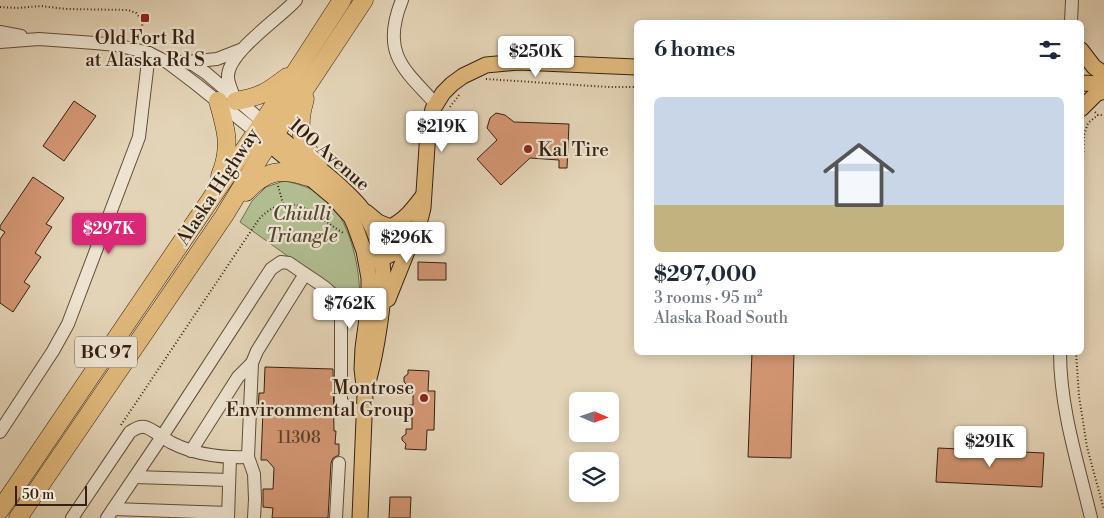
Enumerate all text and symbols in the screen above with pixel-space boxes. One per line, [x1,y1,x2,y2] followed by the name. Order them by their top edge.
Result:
[139,12,151,24] marker: Old Fort Rd at Alaska Rd S
[85,26,205,72] place label: Old Fort Rd at Alaska Rd S
[501,36,571,78] pin: $250K
[1036,36,1064,64] icon: filters
[654,37,735,63] text: 6 homes
[509,42,563,62] text: $250K
[407,110,477,153] pin: $219K
[284,113,375,196] street label: 100 Avenue
[417,117,467,137] text: $219K
[170,123,265,251] street label: Alaska Highway
[814,130,904,220] icon: home
[538,138,609,162] place label: Kal Tire
[522,143,534,155] marker: Kal Tire
[266,202,338,248] park label: Chiulli Triangle
[74,212,144,255] pin: $297K
[83,219,135,239] text: $297K
[372,222,442,264] pin: $296K
[381,228,433,248] text: $296K
[654,262,756,288] text: $297,000
[315,288,385,330] pin: $762K
[654,288,763,308] text: 3 rooms · 95 m²
[324,294,376,314] text: $762K
[654,308,788,328] text: Alaska Road South
[75,337,137,368] road number: BC 97
[226,376,414,422] place label: Montrose Environmental Group
[418,392,430,404] marker: Montrose Environmental Group
[569,392,619,442] north arrow
[569,392,619,502] map controls
[955,426,1025,468] pin: $291K
[277,428,321,448] house number: 11308
[965,432,1015,452] text: $291K
[569,452,619,502] button: layers
[15,483,88,506] scale bar
[22,486,54,504] text: 50 m

